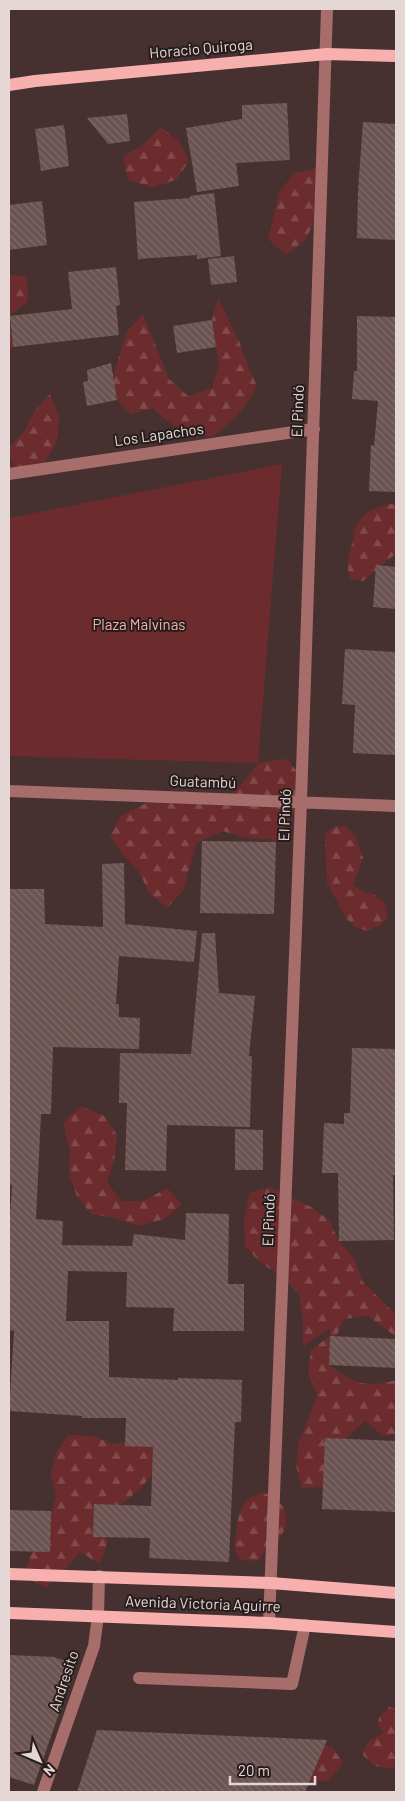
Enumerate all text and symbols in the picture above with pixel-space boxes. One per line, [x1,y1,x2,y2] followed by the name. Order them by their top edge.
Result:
[149,35,253,61] street label: Horacio Quiroga
[287,384,307,437] street label: El Pindó
[113,419,205,449] street label: Los Lapachos
[92,615,186,633] park label: Plaza Malvinas
[169,771,237,791] street label: Guatambú
[274,788,294,841] street label: El Pindó
[258,1193,278,1246] street label: El Pindó
[125,1591,281,1615] street label: Avenida Victoria Aguirre
[44,1648,82,1713] street label: Andresito
[15,1736,65,1786] north arrow
[230,1754,315,1786] scale bar
[40,1761,59,1780] text: N
[238,1761,270,1779] text: 20 m

